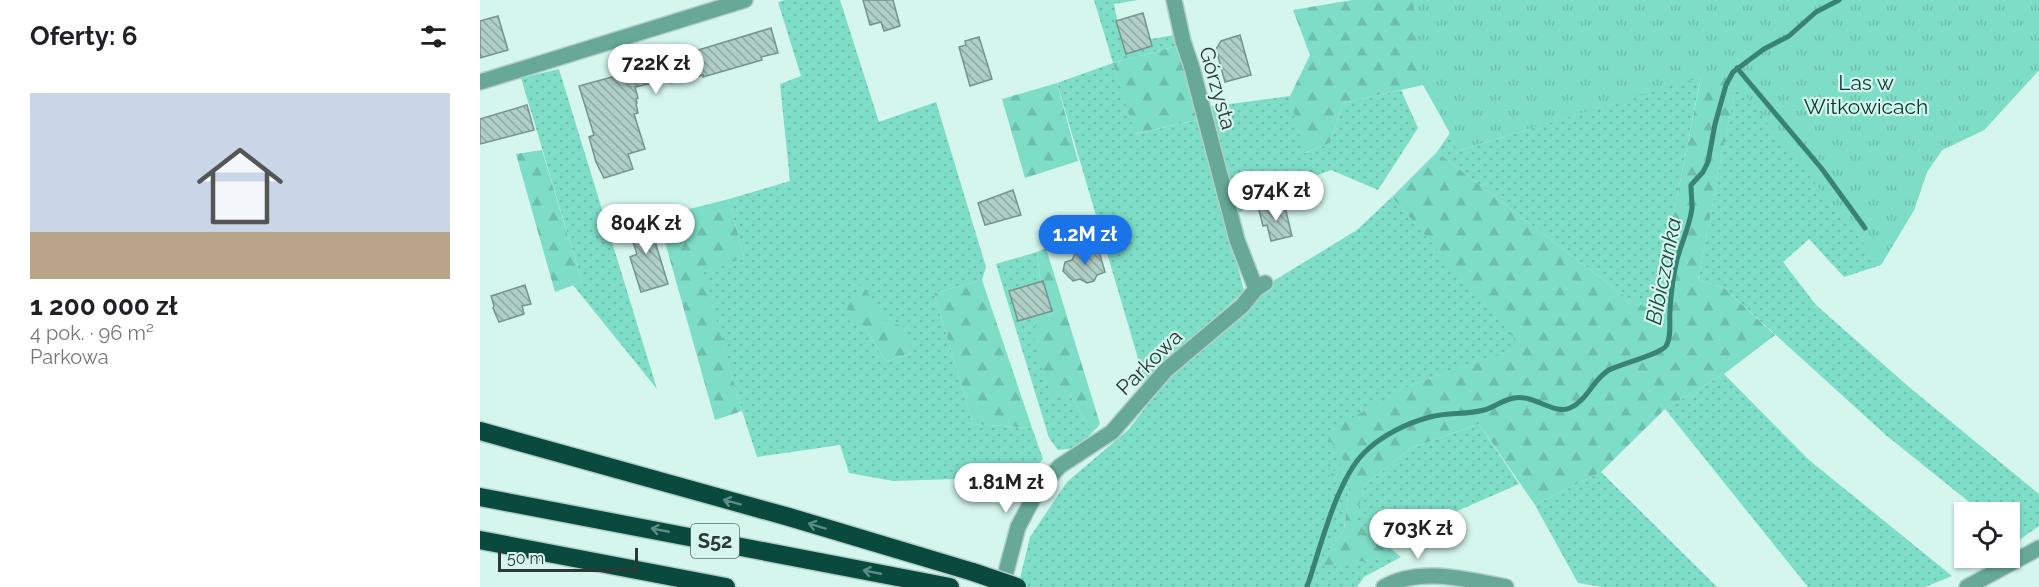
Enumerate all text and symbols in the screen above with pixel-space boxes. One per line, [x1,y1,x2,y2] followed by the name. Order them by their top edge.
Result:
[417,20,450,53] icon: filters
[30,21,137,51] text: Oferty: 6
[601,44,711,95] pin: 722K zł
[1194,44,1242,132] street label: Górzysta
[622,51,690,75] text: 722K zł
[1804,70,1928,119] park label: Las w Witkowicach
[186,132,294,240] icon: home
[1221,171,1331,222] pin: 974K zł
[1242,178,1310,202] text: 974K zł
[591,204,701,255] pin: 804K zł
[611,211,681,235] text: 804K zł
[1030,215,1140,266] pin: 1.2M zł
[1640,215,1686,327] water label: Bibiczanka
[1053,222,1117,246] text: 1.2M zł
[30,291,178,321] text: 1 200 000 zł
[30,321,154,345] text: 4 pok. · 96 m²
[1111,324,1187,400] street label: Parkowa
[30,345,109,369] text: Parkowa
[944,463,1068,514] pin: 1.81M zł
[968,470,1044,494] text: 1.81M zł
[723,496,742,507] one-way arrow
[1954,502,2020,568] map controls
[1954,502,2020,568] button: locate
[1363,509,1473,560] pin: 703K zł
[1383,516,1453,540] text: 703K zł
[807,520,826,531] one-way arrow
[651,524,670,536] one-way arrow
[691,524,739,558] road number: S52
[498,545,638,572] scale bar
[507,549,544,568] text: 50 m
[863,566,882,577] one-way arrow

